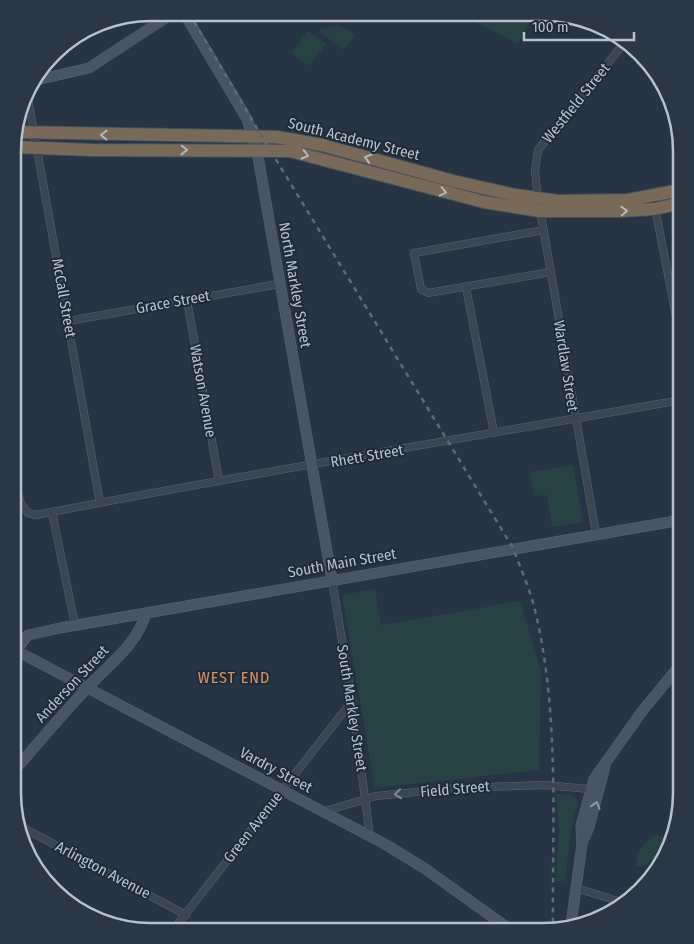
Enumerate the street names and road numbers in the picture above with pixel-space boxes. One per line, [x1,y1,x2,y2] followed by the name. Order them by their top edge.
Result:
[538,59,614,147] street label: Westfield Street
[286,114,422,164] street label: South Academy Street
[275,221,315,349] street label: North Markley Street
[48,257,80,339] street label: McCall Street
[135,287,211,317] street label: Grace Street
[550,319,582,413] street label: Wardlaw Street
[186,343,220,439] street label: Watson Avenue
[329,441,405,471] street label: Rhett Street
[286,545,398,581] street label: South Main Street
[32,642,112,726] street label: Anderson Street
[333,643,371,773] street label: South Markley Street
[237,743,315,797] street label: Vardry Street
[420,777,491,801] street label: Field Street
[220,788,286,866] street label: Green Avenue
[52,837,154,903] street label: Arlington Avenue

